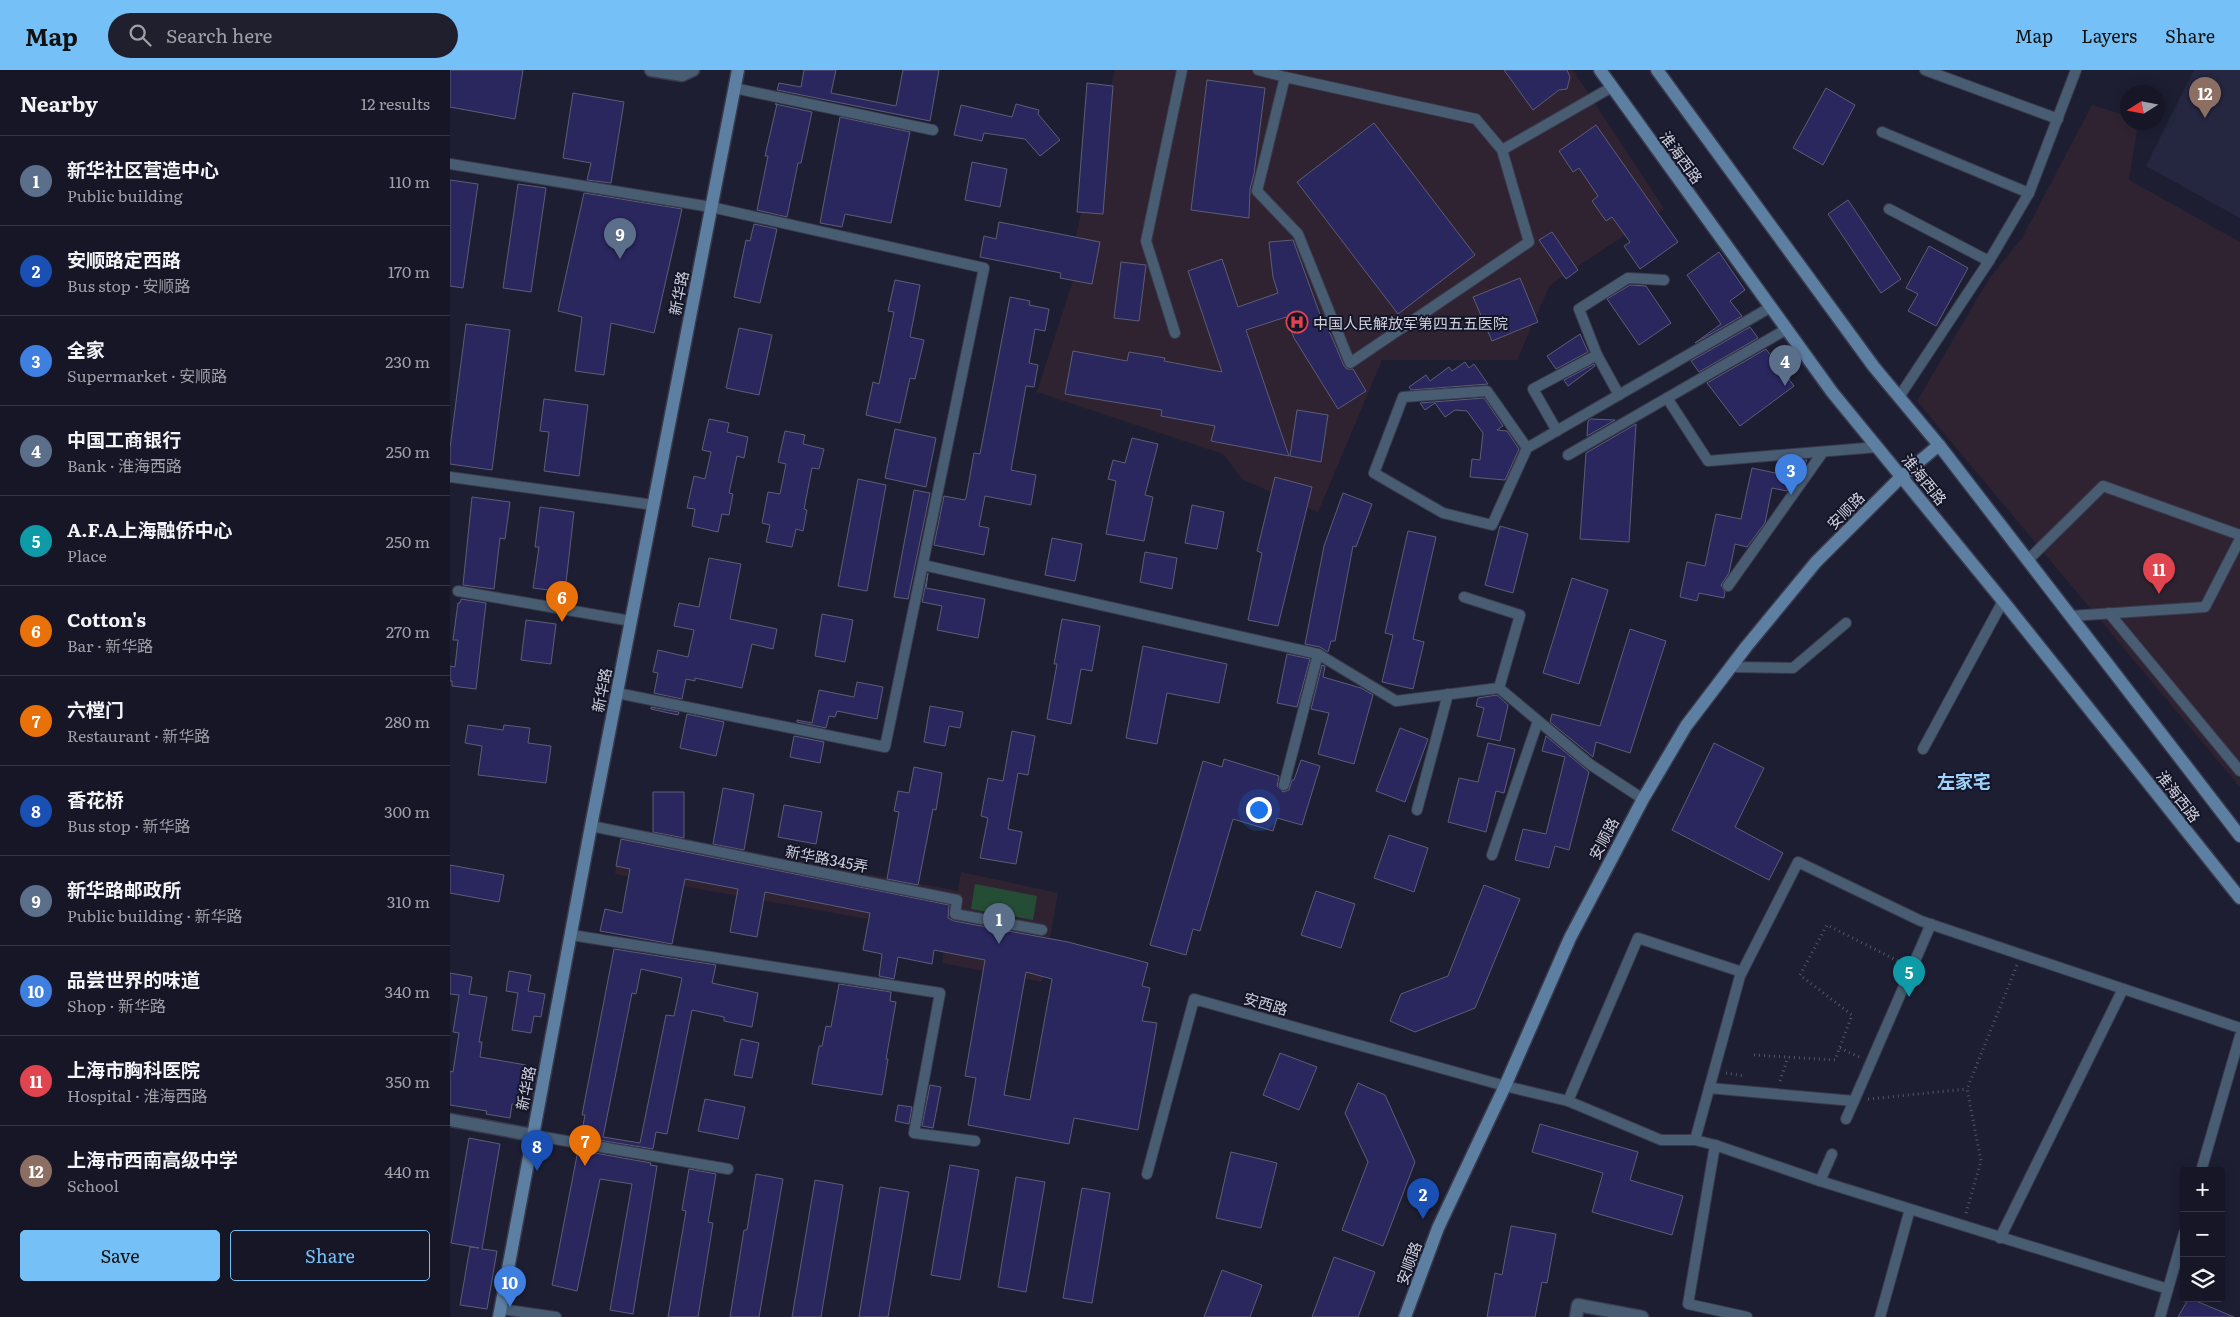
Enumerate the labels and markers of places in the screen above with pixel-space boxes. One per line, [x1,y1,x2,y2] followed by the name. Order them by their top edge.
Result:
[2189,77,2221,118] pin: 12
[604,218,636,259] pin: 9
[1285,310,1309,334] hospital icon: 中国人民解放军第四五五医院
[1313,311,1508,334] place label: 中国人民解放军第四五五医院
[1769,345,1801,386] pin: 4
[1775,454,1807,495] pin: 3
[2143,553,2175,594] pin: 11
[546,581,578,622] pin: 6
[983,903,1015,944] pin: 1
[1893,956,1925,997] pin: 5
[569,1125,601,1166] pin: 7
[521,1130,553,1171] pin: 8
[1407,1178,1439,1219] pin: 2
[494,1266,526,1307] pin: 10

